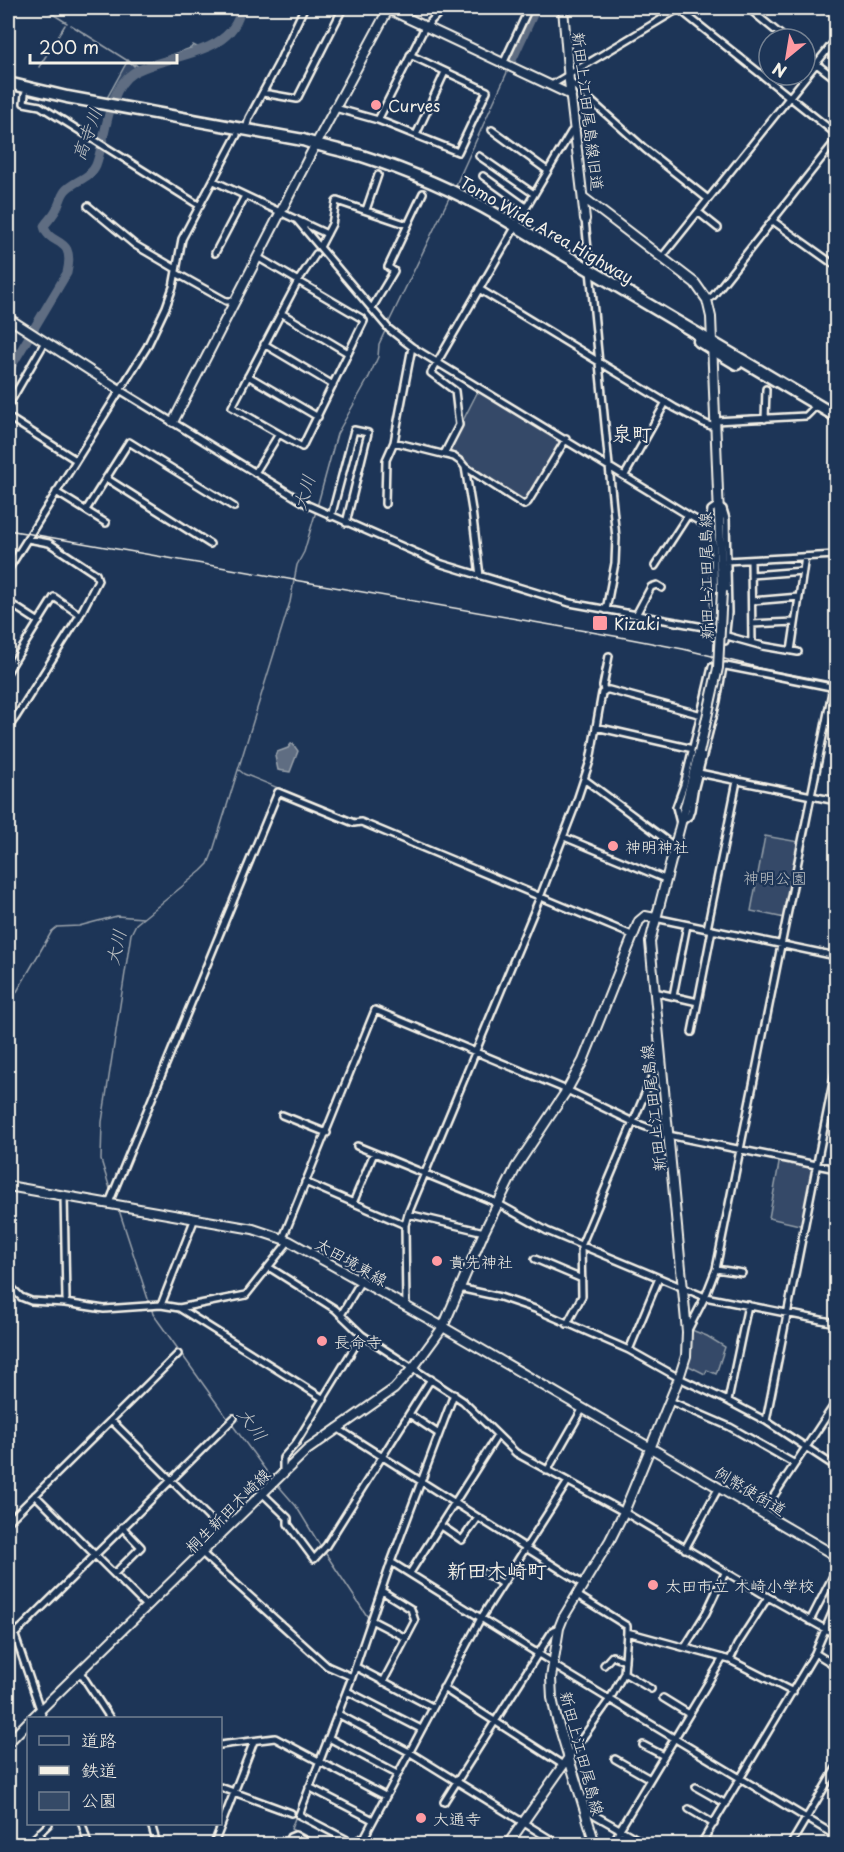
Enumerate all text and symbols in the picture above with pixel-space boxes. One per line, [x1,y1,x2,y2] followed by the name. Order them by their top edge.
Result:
[30,27,177,65] scale bar
[757,27,817,87] north arrow
[567,30,611,192] street label: 新田上江田尾島線旧道
[39,33,99,60] text: 200 m
[768,57,790,84] text: N
[388,93,440,117] place label: Curves
[369,98,383,112] marker: Curves
[64,104,108,164] water label: 高寺川
[456,169,638,289] street label: Tomo Wide Area Highway
[612,418,652,448] district label: 泉町
[285,471,321,513] water label: 大川
[692,512,718,640] street label: 新田上江田尾島線
[614,611,660,635] place label: Kizaki
[591,614,609,632] marker: Kizaki
[625,834,689,858] place label: 神明神社
[606,839,620,853] marker: 神明神社
[743,865,807,889] park label: 神明公園
[98,926,132,968] water label: 大川
[633,1043,671,1173] street label: 新田上江田尾島線
[311,1231,393,1291] street label: 太田境東線
[449,1249,513,1273] place label: 貴先神社
[430,1254,444,1268] marker: 貴先神社
[334,1329,382,1353] place label: 長命寺
[315,1334,329,1348] marker: 長命寺
[231,1402,275,1446] water label: 大川
[711,1459,791,1521] street label: 例幣使街道
[179,1462,275,1558] street label: 桐生新田木崎線
[447,1555,547,1585] district label: 新田木崎町
[665,1573,814,1597] place label: 太田市立 木崎小学校
[646,1578,660,1592] marker: 太田市立 木崎小学校
[555,1688,611,1818] street label: 新田上江田尾島線
[27,1717,222,1825] legend
[81,1726,117,1753] text: 道路
[81,1756,117,1783] text: 鉄道
[81,1786,117,1813] text: 公園
[433,1806,481,1830] place label: 大通寺
[414,1811,428,1825] marker: 大通寺

